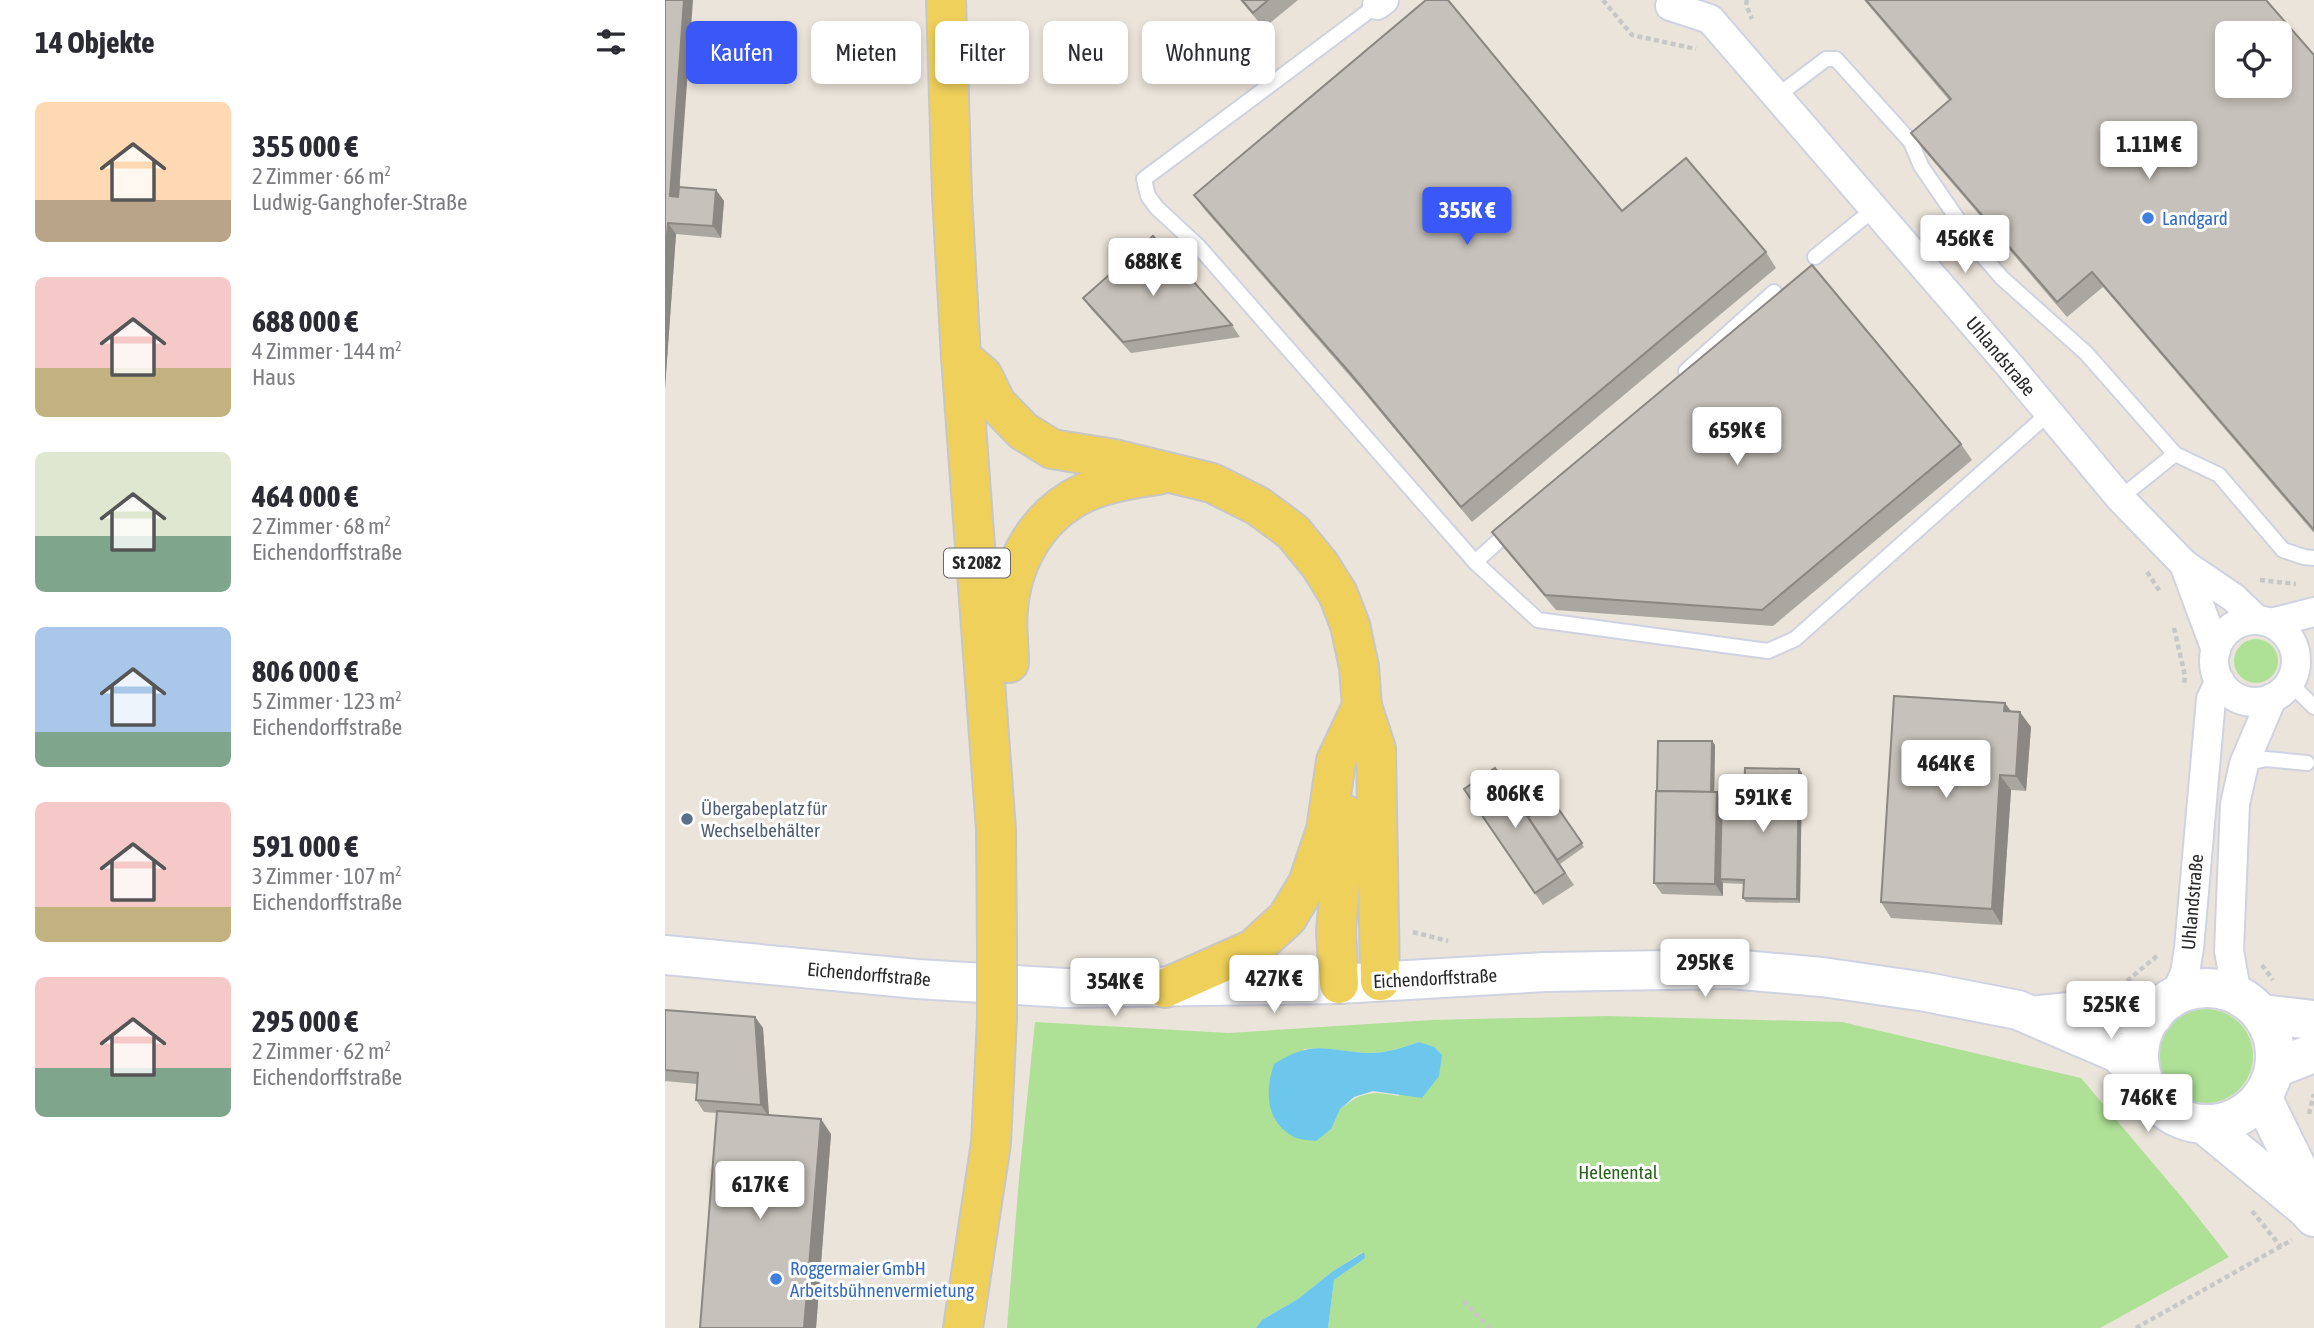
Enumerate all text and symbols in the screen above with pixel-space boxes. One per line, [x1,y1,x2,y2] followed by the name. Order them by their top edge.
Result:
[686,21,797,84] chip: Kaufen
[811,21,921,84] chip: Mieten
[935,21,1029,84] chip: Filter
[1043,21,1128,84] chip: Neu
[1142,21,1275,84] chip: Wohnung
[2215,21,2292,98] map controls
[2215,21,2292,98] button: locate
[592,23,630,61] icon: filters
[35,25,155,59] text: 14 Objekte
[2084,122,2214,181] pin: 1.11M €
[252,129,358,163] text: 355 000 €
[91,130,175,214] icon: home
[2116,131,2182,157] text: 1.11M €
[252,163,391,189] text: 2 Zimmer · 66 m²
[1410,188,1524,247] pin: 355K €
[252,189,467,215] text: Ludwig-Ganghofer-Straße
[1438,197,1496,223] text: 355K €
[2162,207,2228,229] place label: Landgard
[2140,210,2156,226] marker: Landgard
[1908,216,2022,275] pin: 456K €
[1936,225,1994,251] text: 456K €
[1096,238,1210,298] pin: 688K €
[1124,248,1182,274] text: 688K €
[252,304,358,338] text: 688 000 €
[91,305,175,389] icon: home
[1962,312,2040,400] street label: Uhlandstraße
[252,338,402,364] text: 4 Zimmer · 144 m²
[252,364,295,390] text: Haus
[1680,407,1794,467] pin: 659K €
[1708,417,1766,443] text: 659K €
[252,479,358,513] text: 464 000 €
[91,480,175,564] icon: home
[252,513,391,539] text: 2 Zimmer · 68 m²
[252,539,402,565] text: Eichendorffstraße
[944,548,1010,578] road number: St 2082
[252,654,358,688] text: 806 000 €
[91,655,175,739] icon: home
[252,688,402,714] text: 5 Zimmer · 123 m²
[252,714,402,740] text: Eichendorffstraße
[1889,740,2003,800] pin: 464K €
[1917,750,1975,776] text: 464K €
[1458,770,1572,830] pin: 806K €
[1706,774,1820,834] pin: 591K €
[1486,780,1544,806] text: 806K €
[1734,784,1792,810] text: 591K €
[701,797,827,841] place label: Übergabeplatz für Wechselbehälter
[679,811,695,827] marker: Übergabeplatz für Wechselbehälter
[252,829,358,863] text: 591 000 €
[91,830,175,914] icon: home
[2177,853,2207,951] street label: Uhlandstraße
[252,863,402,889] text: 3 Zimmer · 107 m²
[252,889,402,915] text: Eichendorffstraße
[1648,940,1762,999] pin: 295K €
[1676,949,1734,975] text: 295K €
[1217,956,1331,1015] pin: 427K €
[806,958,932,990] street label: Eichendorffstraße
[1058,958,1172,1018] pin: 354K €
[1373,964,1497,992] street label: Eichendorffstraße
[1245,965,1303,991] text: 427K €
[1086,968,1144,994] text: 354K €
[2054,982,2168,1041] pin: 525K €
[2082,991,2140,1017] text: 525K €
[252,1004,358,1038] text: 295 000 €
[91,1005,175,1089] icon: home
[252,1038,391,1064] text: 2 Zimmer · 62 m²
[252,1064,402,1090] text: Eichendorffstraße
[2091,1074,2205,1134] pin: 746K €
[2119,1084,2177,1110] text: 746K €
[1578,1161,1658,1183] park label: Helenental
[703,1162,817,1221] pin: 617K €
[731,1171,789,1197] text: 617K €
[790,1257,975,1301] place label: Roggermaier GmbH Arbeitsbühnenvermietung
[768,1271,784,1287] marker: Roggermaier GmbH Arbeitsbühnenvermietung

